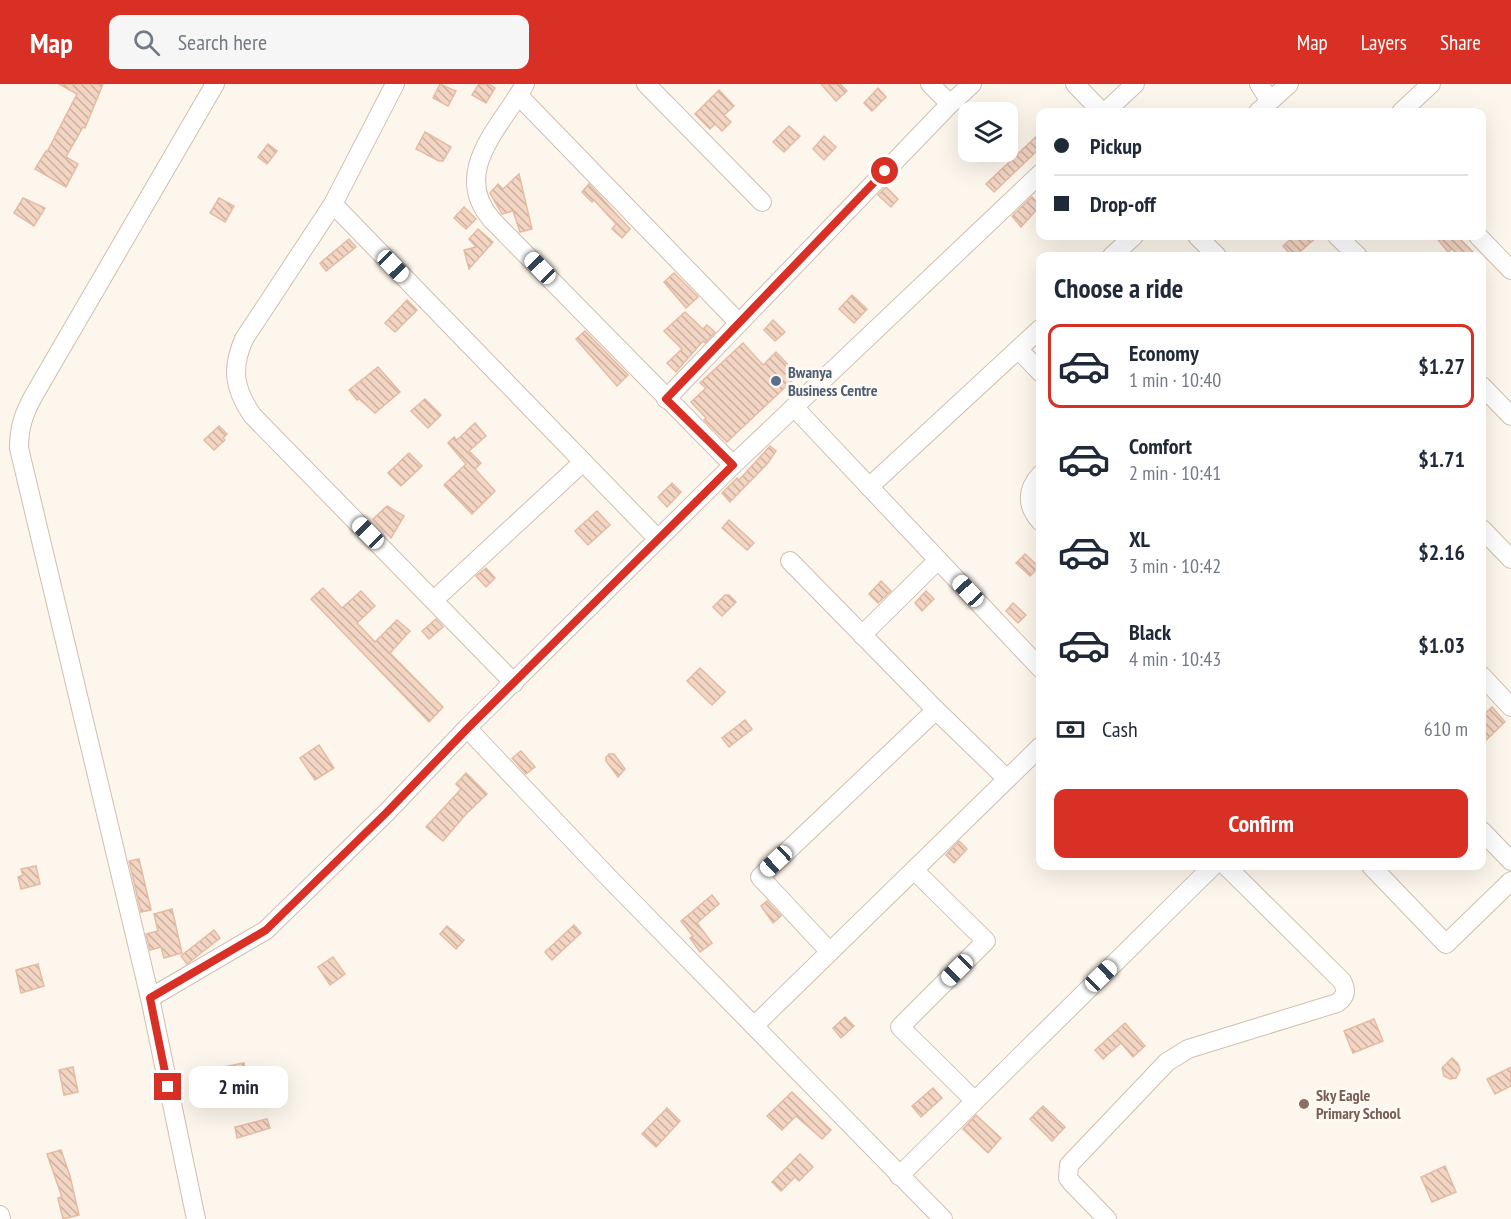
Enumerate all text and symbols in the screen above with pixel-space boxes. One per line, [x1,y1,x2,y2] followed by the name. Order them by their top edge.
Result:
[109,15,529,69] search box
[30,24,73,61] text: Map
[130,26,163,59] icon: search
[178,28,267,56] text: Search here
[1297,29,1328,56] text: Map
[1361,29,1407,56] text: Layers
[1440,29,1481,56] text: Share
[958,102,1018,162] map controls
[958,102,1018,162] button: layers
[1090,132,1142,160] text: Pickup
[871,157,898,184] route start
[1090,190,1156,218] text: Drop-off
[374,247,412,285] car
[521,249,559,287] car
[1054,271,1183,305] text: Choose a ride
[1057,339,1111,393] icon: car
[1129,339,1199,367] text: Economy
[1418,352,1465,380] text: $1.27
[788,362,878,400] place label: Bwanya Business Centre
[1129,367,1221,393] text: 1 min · 10:40
[769,374,783,388] marker: Bwanya Business Centre
[1057,432,1111,486] icon: car
[1129,432,1192,460] text: Comfort
[1418,445,1465,473] text: $1.71
[1129,460,1221,486] text: 2 min · 10:41
[349,514,387,552] car
[1057,525,1111,579] icon: car
[1129,525,1150,553] text: XL
[1418,538,1465,566] text: $2.16
[1129,553,1221,579] text: 3 min · 10:42
[949,572,987,610] car
[1057,618,1111,672] icon: car
[1129,618,1171,646] text: Black
[1418,631,1465,659] text: $1.03
[1129,646,1221,672] text: 4 min · 10:43
[1054,713,1087,746] icon: cash
[1102,715,1138,743] text: Cash
[1424,716,1468,742] text: 610 m
[1054,789,1468,858] button: Confirm
[757,842,795,880] car
[938,951,976,989] car
[1082,957,1120,995] car
[189,1066,288,1108] callout: 2 min
[154,1073,181,1100] route end
[218,1074,259,1100] text: 2 min
[1316,1085,1401,1123] place label: Sky Eagle Primary School
[1297,1097,1311,1111] marker: Sky Eagle Primary School

